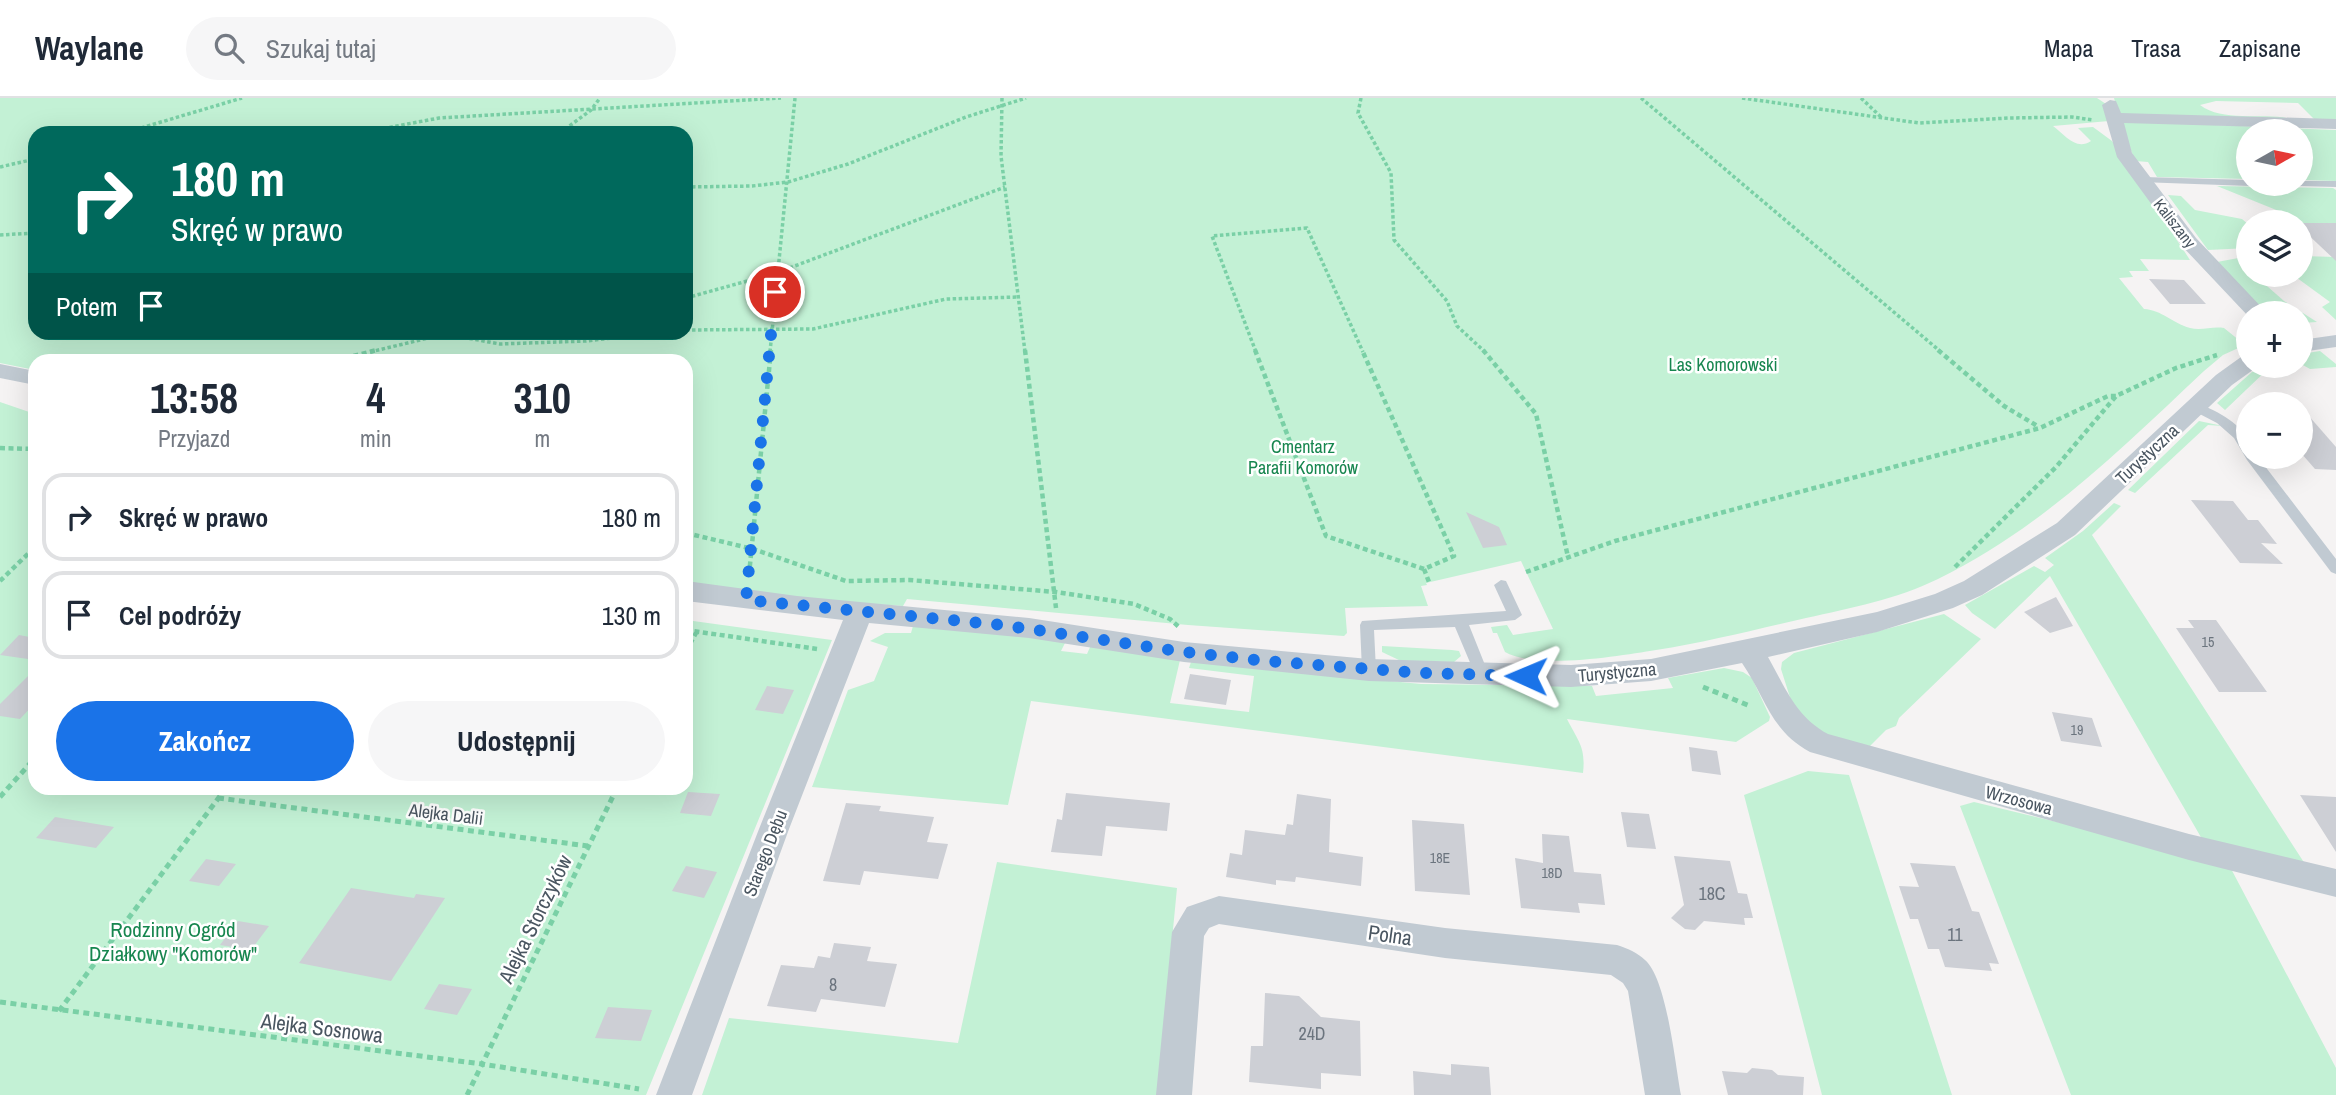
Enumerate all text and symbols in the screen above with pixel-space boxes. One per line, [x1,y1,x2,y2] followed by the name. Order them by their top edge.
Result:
[186,17,676,80] search box
[35,26,144,70] text: Waylane
[210,29,248,67] icon: search
[266,31,376,66] text: Szukaj tutaj
[2044,32,2093,64] text: Mapa
[2131,32,2181,64] text: Trasa
[2219,32,2301,64] text: Zapisane
[2236,119,2314,196] north arrow
[2236,119,2313,469] map controls
[171,145,285,211] text: 180 m
[56,154,147,245] icon: right
[2149,194,2201,253] street label: Kaliszany
[171,208,343,251] text: Skręć w prawo
[2236,210,2313,287] button: layers
[745,262,805,322] pin
[756,273,794,311] icon: arrive
[132,287,170,325] icon: arrive
[56,289,118,324] text: Potem
[2236,301,2313,378] button: +
[1668,352,1778,377] park label: Las Komorowski
[150,370,238,426] text: 13:58
[366,370,385,426] text: 4
[514,370,571,426] text: 310
[2236,392,2313,469] button: −
[2110,418,2184,490] street label: Turystyczna
[158,423,230,454] text: Przyjazd
[360,423,392,454] text: min
[534,423,550,454] text: m
[1248,434,1358,480] park label: Cmentarz Parafii Komorów
[60,498,98,536] icon: right
[119,500,268,535] text: Skręć w prawo
[602,500,661,535] text: 180 m
[60,596,98,634] icon: arrive
[119,598,241,633] text: Cel podróży
[602,598,661,633] text: 130 m
[2202,633,2214,651] house number: 15
[1489,639,1563,713] position arrow
[1577,656,1657,688] street label: Turystyczna
[56,701,354,781] button: Zakończ
[368,701,665,781] button: Udostępnij
[2071,721,2083,739] house number: 19
[1983,779,2055,821] street label: Wrzosowa
[406,797,485,831] street label: Alejka Dalii
[737,806,793,900] street label: Starego Dębu
[491,849,579,989] street label: Alejka Storczyków
[1430,849,1450,867] house number: 18E
[1541,864,1563,882] house number: 18D
[1698,881,1726,906] house number: 18C
[89,915,257,968] park label: Rodzinny Ogród Działkowy "Komorów"
[1366,918,1414,952] street label: Polna
[1947,922,1963,947] house number: 11
[829,972,837,997] house number: 8
[258,1006,385,1050] street label: Alejka Sosnowa
[1298,1021,1326,1046] house number: 24D

